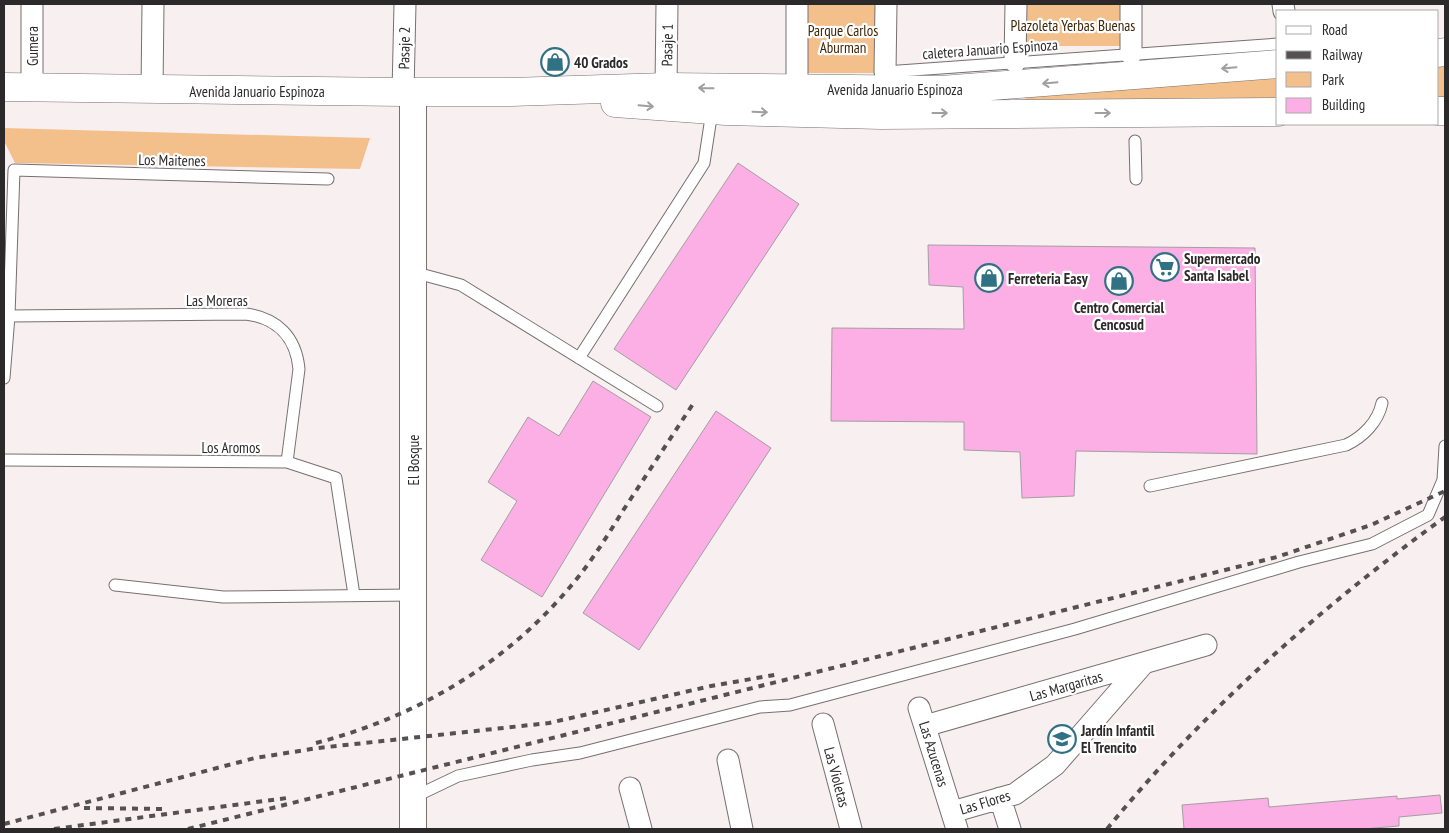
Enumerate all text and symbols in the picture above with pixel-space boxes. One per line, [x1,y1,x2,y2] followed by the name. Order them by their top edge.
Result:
[1276,10,1439,125] legend
[1011,16,1135,35] park label: Plazoleta Yerbas Buenas
[1322,20,1348,39] text: Road
[808,21,878,57] park label: Parque Carlos Aburman
[657,23,677,67] street label: Pasaje 1
[23,26,42,66] street label: Gumera
[394,26,414,70] street label: Pasaje 2
[922,35,1058,63] street label: caletera Januario Espinoza
[1322,45,1363,64] text: Railway
[540,47,570,77] shop icon: 40 Grados
[574,53,628,72] place label: 40 Grados
[1221,63,1237,73] one-way arrow
[1322,70,1344,89] text: Park
[1042,78,1058,88] one-way arrow
[827,80,963,99] street label: Avenida Januario Espinoza
[189,82,325,101] street label: Avenida Januario Espinoza
[698,83,714,92] one-way arrow
[1322,95,1365,114] text: Building
[638,101,654,111] one-way arrow
[752,108,768,117] one-way arrow
[932,108,948,118] one-way arrow
[1094,108,1111,118] one-way arrow
[138,150,206,170] street label: Los Maitenes
[1184,249,1261,285] place label: Supermercado Santa Isabel
[1150,252,1180,282] supermarket icon: Supermercado Santa Isabel
[974,263,1004,293] shop icon: Ferreteria Easy
[1104,266,1134,296] shop icon: Centro Comercial Cencosud
[1008,269,1089,288] place label: Ferreteria Easy
[186,291,248,310] street label: Las Moreras
[1074,298,1164,334] place label: Centro Comercial Cencosud
[404,435,423,485] street label: El Bosque
[202,438,260,457] street label: Los Aromos
[1027,667,1105,705] street label: Las Margaritas
[915,719,953,789] street label: Las Azucenas
[1080,721,1155,757] place label: Jardín Infantil El Trencito
[1047,724,1077,754] school or university icon: Jardín Infantil El Trencito
[820,745,854,809] street label: Las Violetas
[957,785,1013,819] street label: Las Flores

